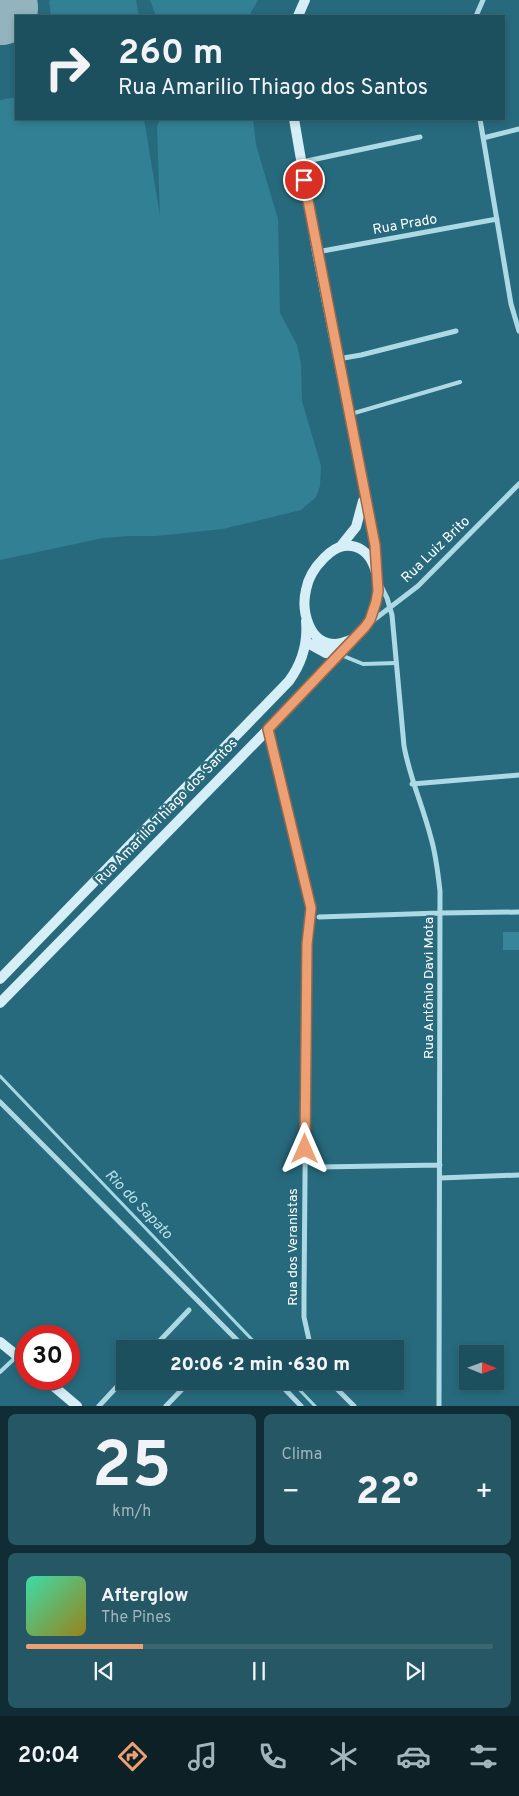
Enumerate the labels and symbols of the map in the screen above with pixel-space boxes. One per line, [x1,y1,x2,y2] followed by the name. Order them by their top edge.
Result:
[283,159,325,201] pin
[372,211,439,239] street label: Rua Prado
[398,513,474,587] street label: Rua Luiz Brito
[92,735,242,889] street label: Rua Amarilio Thiago dos Santos
[421,917,438,1059] street label: Rua Antônio Davi Mota
[278,1122,330,1174] position arrow
[100,1166,176,1244] water label: Rio do Sapato
[285,1188,302,1306] street label: Rua dos Veranistas
[15,1325,80,1390] speed limit sign: 30
[459,1345,504,1390] north arrow

